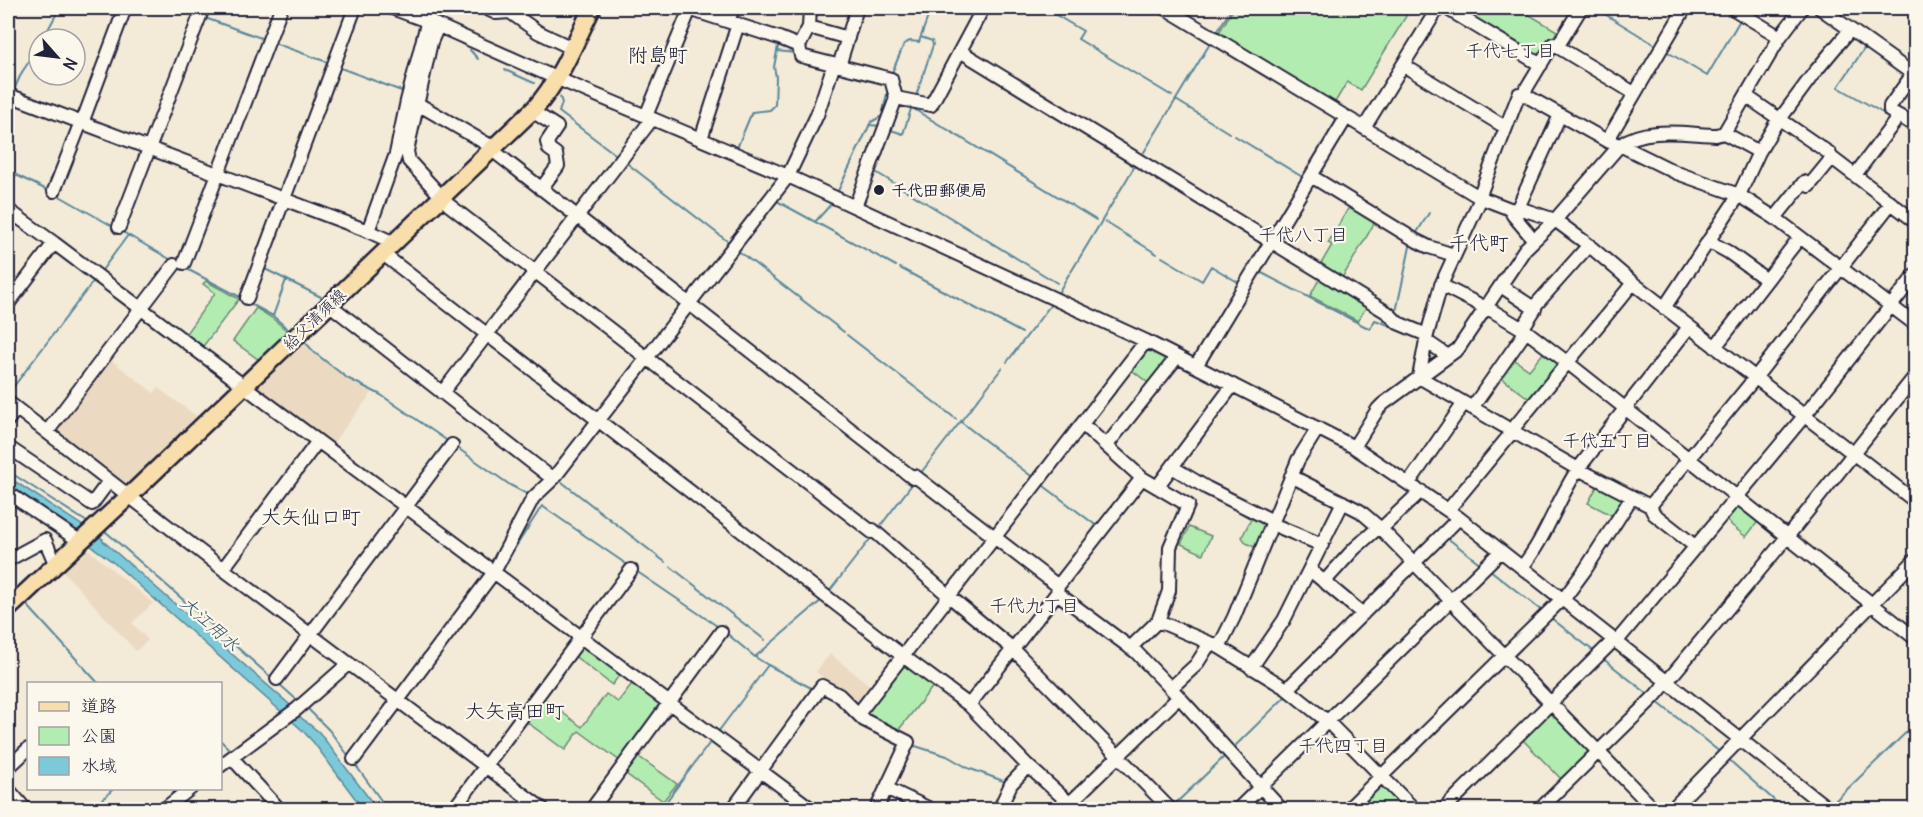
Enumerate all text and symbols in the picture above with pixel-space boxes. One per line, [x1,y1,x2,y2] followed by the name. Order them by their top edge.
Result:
[27,27,87,87] north arrow
[1465,39,1555,62] district label: 千代七丁目
[628,42,688,67] district label: 附島町
[59,54,82,74] text: N
[891,180,987,200] place label: 千代田郵便局
[872,183,886,197] marker: 千代田郵便局
[1258,223,1348,246] district label: 千代八丁目
[1449,230,1509,255] district label: 千代町
[278,284,350,354] street label: 給父清須線
[1562,429,1652,452] district label: 千代五丁目
[261,504,361,529] district label: 大矢仙口町
[176,591,245,656] water label: 大江用水
[989,594,1079,617] district label: 千代九丁目
[27,682,222,790] legend
[81,694,117,717] text: 道路
[465,698,565,723] district label: 大矢高田町
[81,724,117,747] text: 公園
[1298,734,1388,757] district label: 千代四丁目
[81,754,117,777] text: 水域

